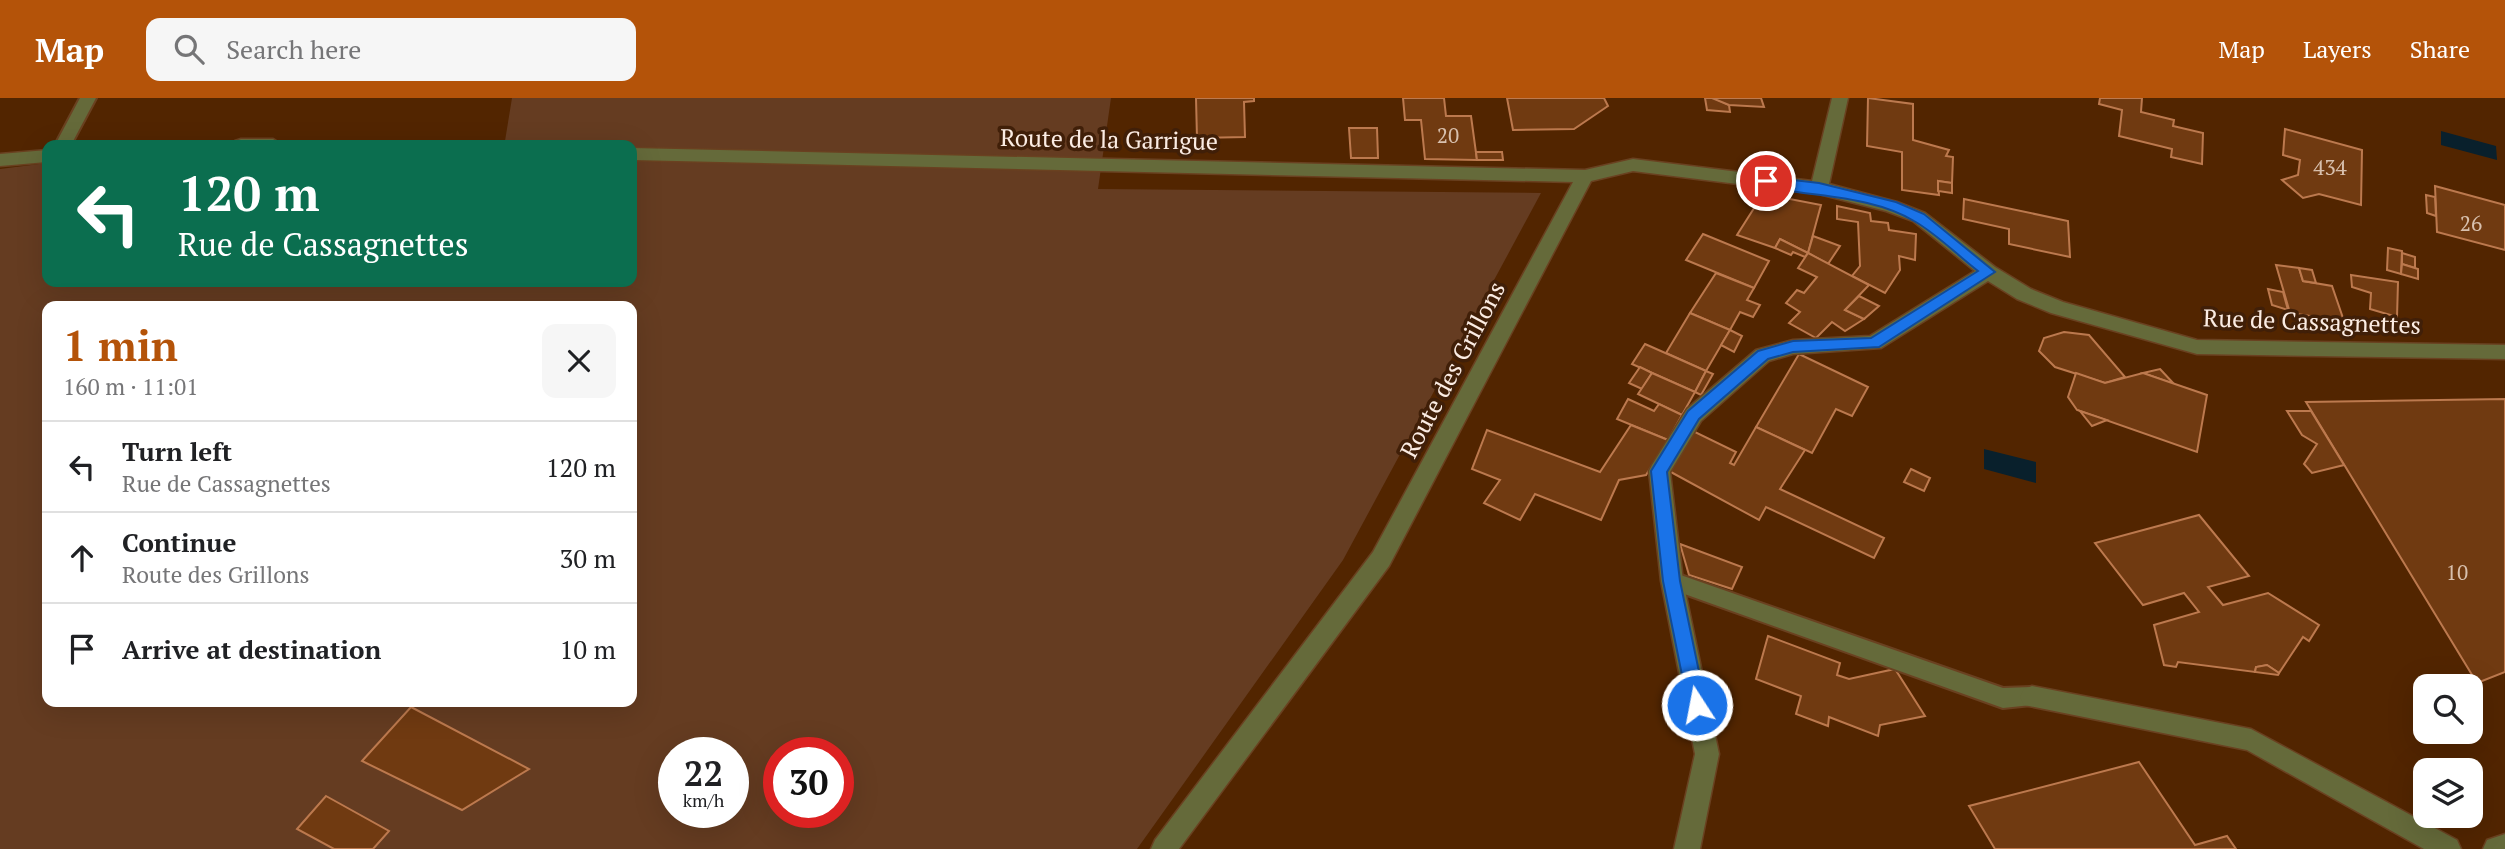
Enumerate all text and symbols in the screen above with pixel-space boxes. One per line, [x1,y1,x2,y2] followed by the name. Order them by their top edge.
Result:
[146,18,636,81] search box
[35,28,104,71] text: Map
[170,30,208,68] icon: search
[226,32,361,66] text: Search here
[2218,33,2265,65] text: Map
[2303,33,2372,65] text: Layers
[2410,33,2470,65] text: Share
[1000,121,1218,157] street label: Route de la Garrigue
[1437,121,1459,149] house number: 20
[1736,151,1796,211] pin
[2313,153,2348,181] house number: 434
[178,160,320,225] text: 120 m
[1747,162,1785,200] icon: arrive
[63,168,154,259] icon: left
[2460,209,2482,237] house number: 26
[178,223,469,265] text: Rue de Cassagnettes
[1392,276,1512,463] street label: Route des Grillons
[2203,301,2421,341] street label: Rue de Cassagnettes
[63,317,178,373] text: 1 min
[542,324,616,398] button: close
[63,371,198,402] text: 160 m · 11:01
[122,434,232,468] text: Turn left
[63,448,101,486] icon: left
[546,450,616,484] text: 120 m
[122,468,331,499] text: Rue de Cassagnettes
[122,525,236,559] text: Continue
[63,539,101,577] icon: ahead
[560,541,616,575] text: 30 m
[2446,558,2468,586] house number: 10
[122,559,309,590] text: Route des Grillons
[63,630,101,668] icon: arrive
[122,632,381,666] text: Arrive at destination
[560,632,616,666] text: 10 m
[1660,668,1734,742] position arrow
[2413,674,2483,828] map controls
[2413,674,2483,744] button: search
[763,737,854,828] speed limit sign: 30
[684,750,723,796] text: 22
[2413,758,2483,828] button: layers
[683,788,724,812] text: km/h

